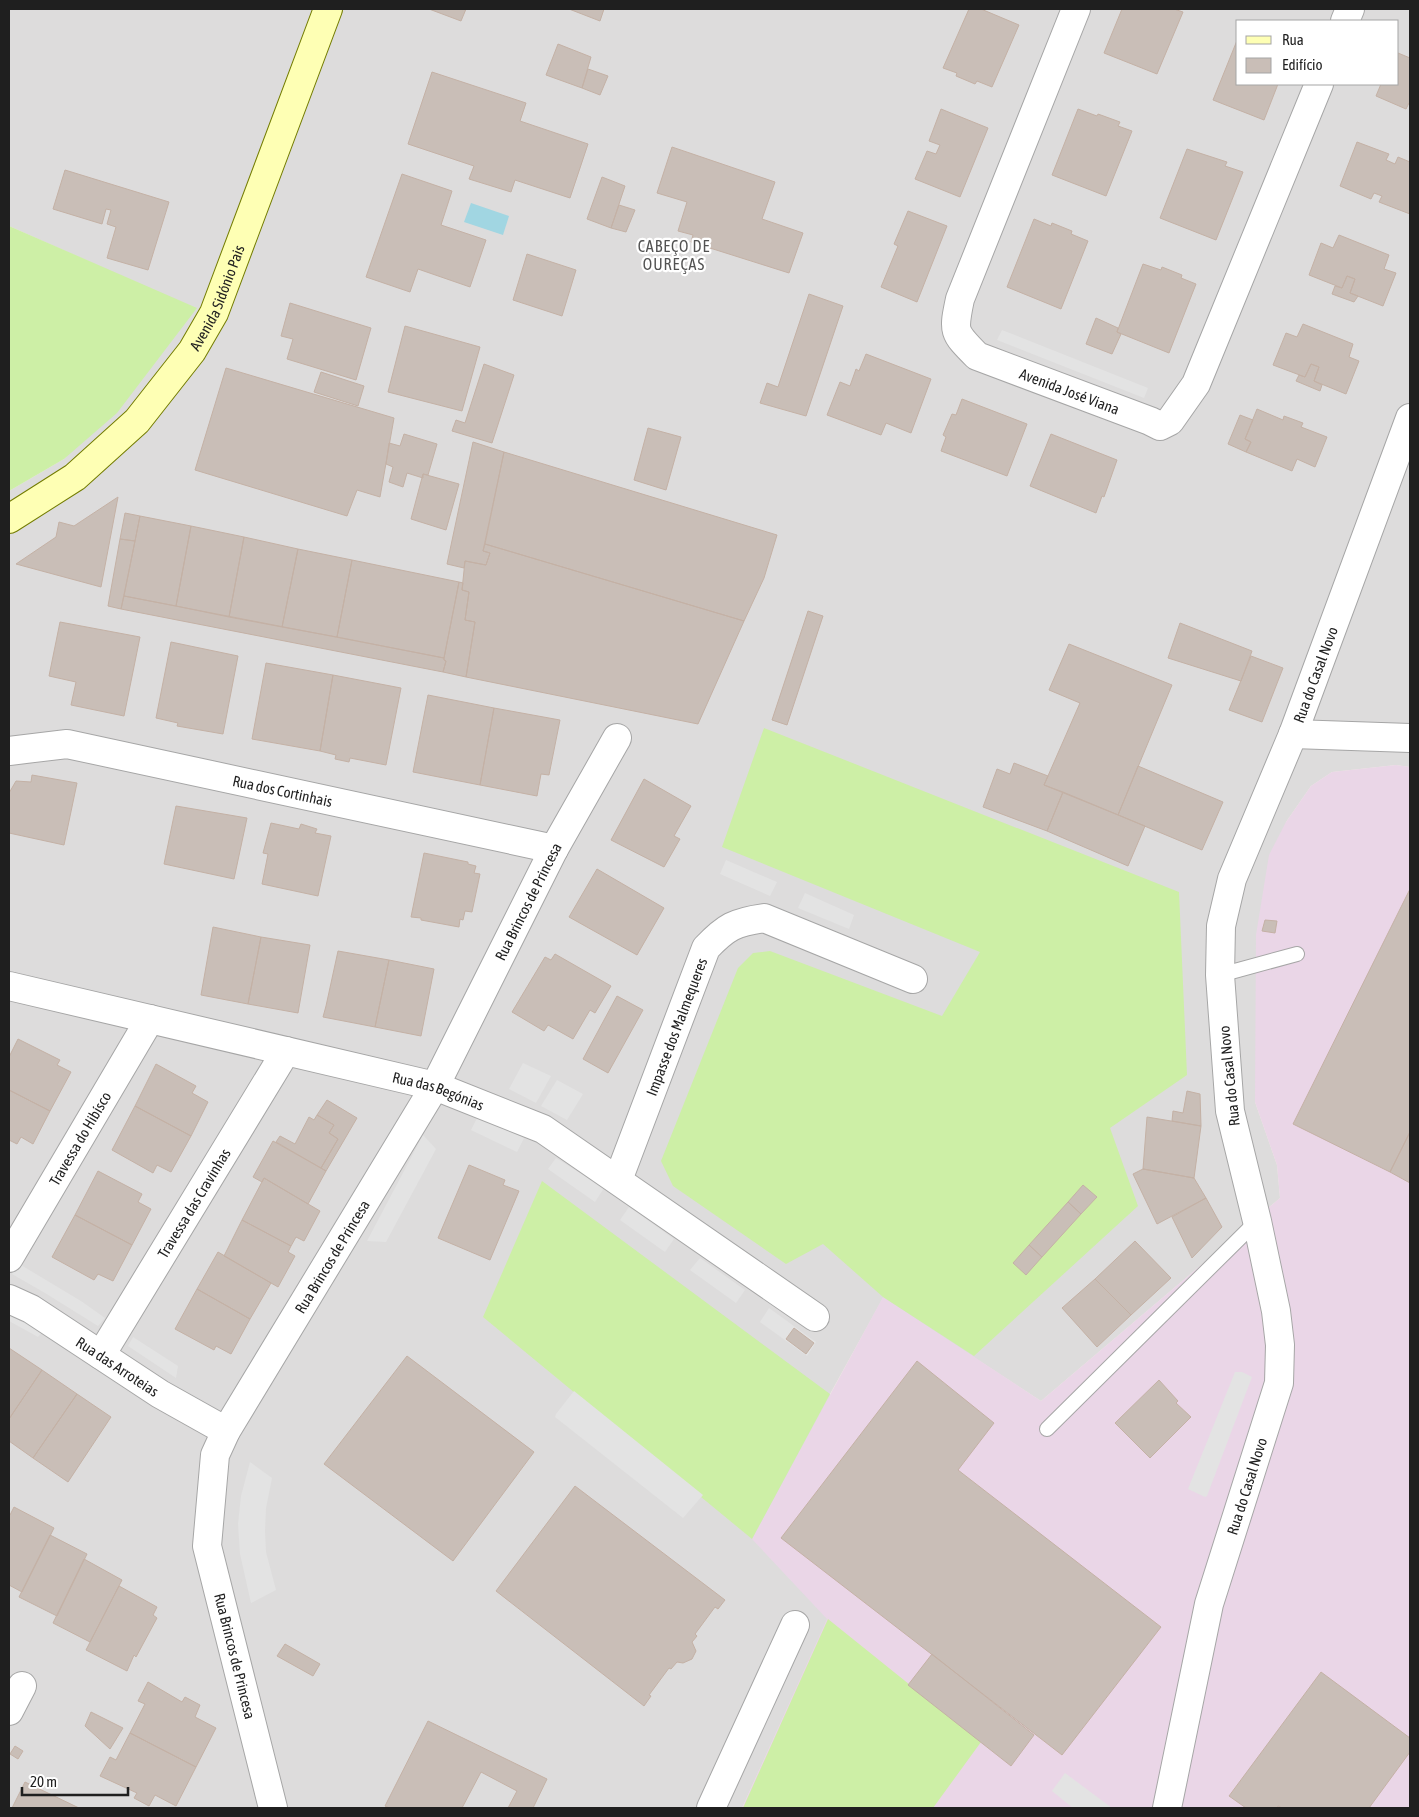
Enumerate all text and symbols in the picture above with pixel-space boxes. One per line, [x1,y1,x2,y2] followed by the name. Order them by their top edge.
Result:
[1236,20,1399,85] legend
[1282,31,1304,48] text: Rua
[1282,56,1323,73] text: Edifício
[638,237,710,274] district label: CABEÇO DE OUREÇAS
[186,242,247,353] street label: Avenida Sidónio Pais
[1017,364,1122,417] street label: Avenida José Viana
[1290,624,1341,725] street label: Rua do Casal Novo
[231,771,334,810] street label: Rua dos Cortinhais
[491,839,564,963] street label: Rua Brincos de Princesa
[642,955,710,1098] street label: Impasse dos Malmequeres
[1215,1025,1243,1127] street label: Rua do Casal Novo
[391,1068,487,1113] street label: Rua das Begónias
[45,1088,114,1188] street label: Travessa do Hibísco
[154,1145,233,1261] street label: Travessa das Cravinhas
[291,1197,373,1316] street label: Rua Brincos de Princesa
[73,1333,162,1399] street label: Rua das Arroteias
[1223,1435,1270,1537] street label: Rua do Casal Novo
[211,1591,259,1721] street label: Rua Brincos de Princesa
[22,1764,129,1796] scale bar
[30,1773,57,1790] text: 20 m

